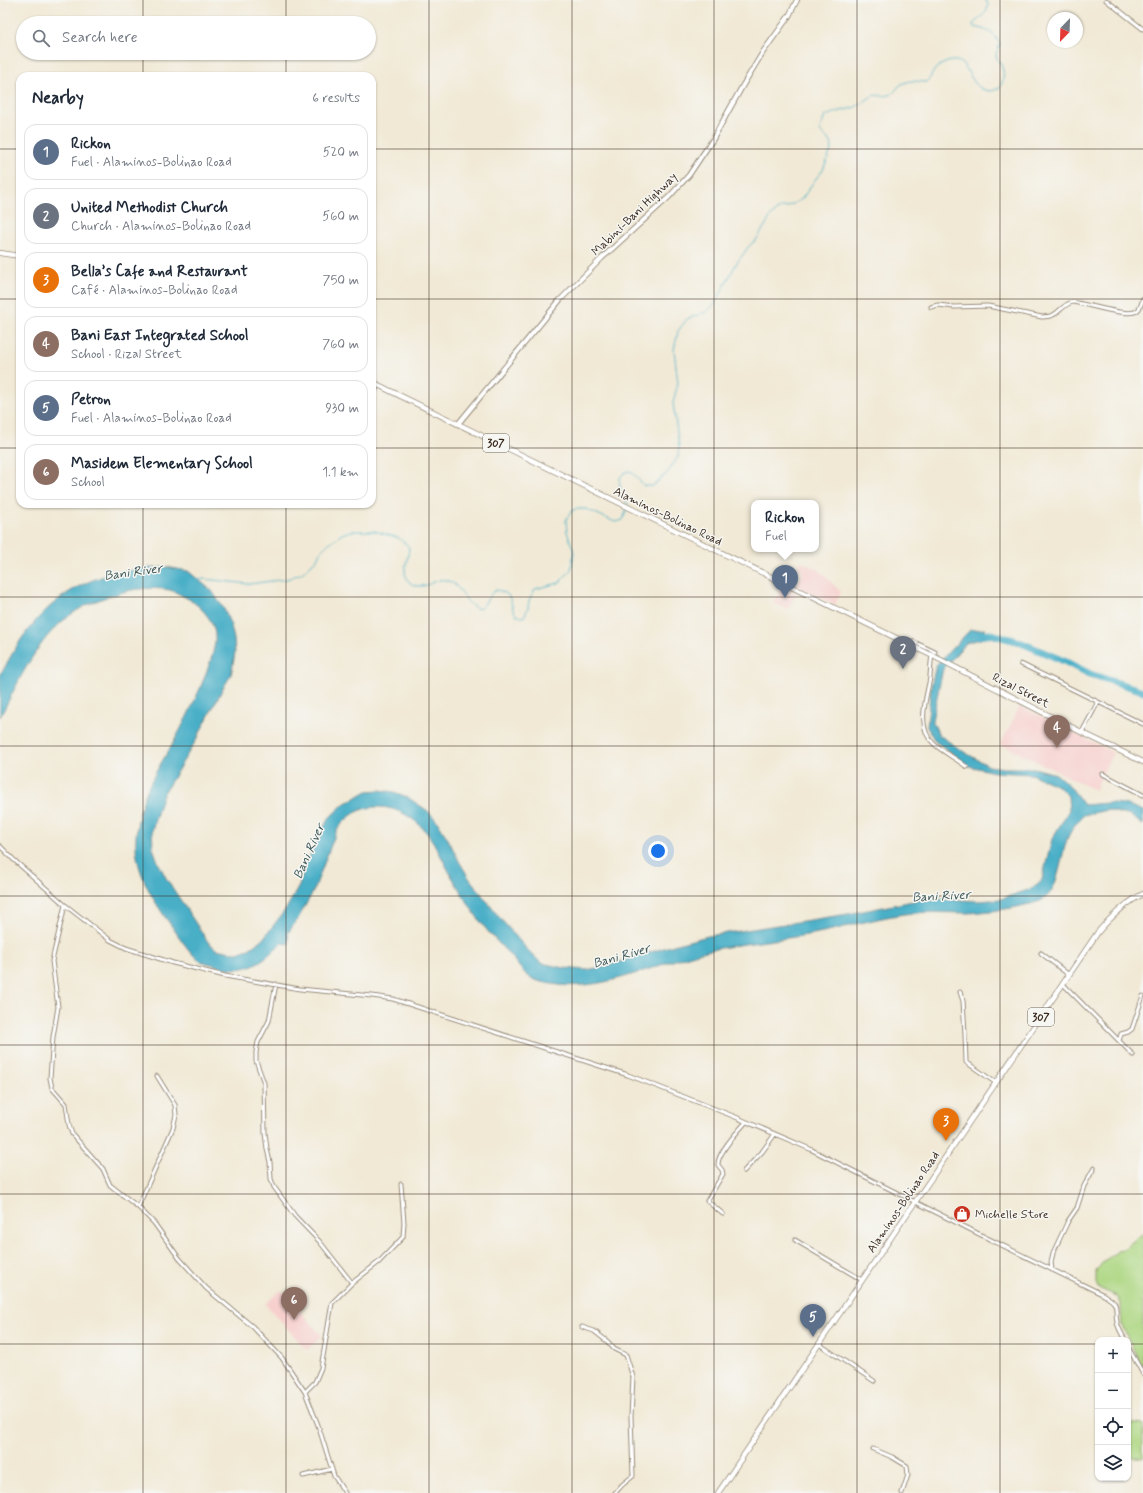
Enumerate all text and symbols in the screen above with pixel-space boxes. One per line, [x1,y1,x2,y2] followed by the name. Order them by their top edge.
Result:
[1047,12,1083,48] north arrow
[16,16,376,60] search box
[30,27,52,49] icon: search
[62,28,138,48] text: Search here
[32,87,84,109] text: Nearby
[312,90,360,107] text: 6 results
[71,134,111,154] text: Rickon
[43,144,49,161] text: 1
[323,144,359,161] text: 520 m
[71,154,232,171] text: Fuel · Alaminos-Bolinao Road
[588,169,681,260] street label: Mabini-Bani Highway
[71,198,228,218] text: United Methodist Church
[43,208,49,225] text: 2
[322,208,359,225] text: 560 m
[71,218,251,235] text: Church · Alaminos-Bolinao Road
[71,262,248,282] text: Bella’s Cafe and Restaurant
[43,272,49,289] text: 3
[323,272,359,289] text: 750 m
[71,282,237,299] text: Café · Alaminos-Bolinao Road
[71,326,249,346] text: Bani East Integrated School
[42,336,50,353] text: 4
[322,336,359,353] text: 760 m
[71,346,182,363] text: School · Rizal Street
[71,390,111,410] text: Petron
[42,400,50,417] text: 5
[325,400,359,417] text: 930 m
[71,410,232,427] text: Fuel · Alaminos-Bolinao Road
[483,434,509,452] road number: 307
[71,454,253,474] text: Masidem Elementary School
[43,464,49,481] text: 6
[322,464,359,481] text: 1.1 km
[71,474,105,491] text: School
[611,484,725,550] street label: Alaminos-Bolinao Road
[751,500,819,552] popup
[765,508,805,528] text: Rickon
[765,528,787,545] text: Fuel
[103,560,165,585] water label: Bani River
[772,565,798,598] pin: 1
[890,636,916,669] pin: 2
[989,670,1052,712] street label: Rizal Street
[1044,715,1070,748] pin: 4
[290,820,330,882] water label: Bani River
[648,841,668,861] your location
[912,886,972,907] water label: Bani River
[591,940,653,973] water label: Bani River
[1028,1008,1054,1026] road number: 307
[933,1108,959,1141] pin: 3
[864,1149,944,1256] street label: Alaminos-Bolinao Road
[952,1204,972,1224] shop icon: Michelle Store
[975,1207,1049,1223] place label: Michelle Store
[281,1287,307,1320] pin: 6
[800,1304,826,1337] pin: 5
[1095,1337,1131,1481] map controls
[1095,1337,1131,1373] button: +
[1095,1373,1131,1409] button: −
[1095,1409,1131,1445] button: locate
[1095,1445,1131,1481] button: layers

